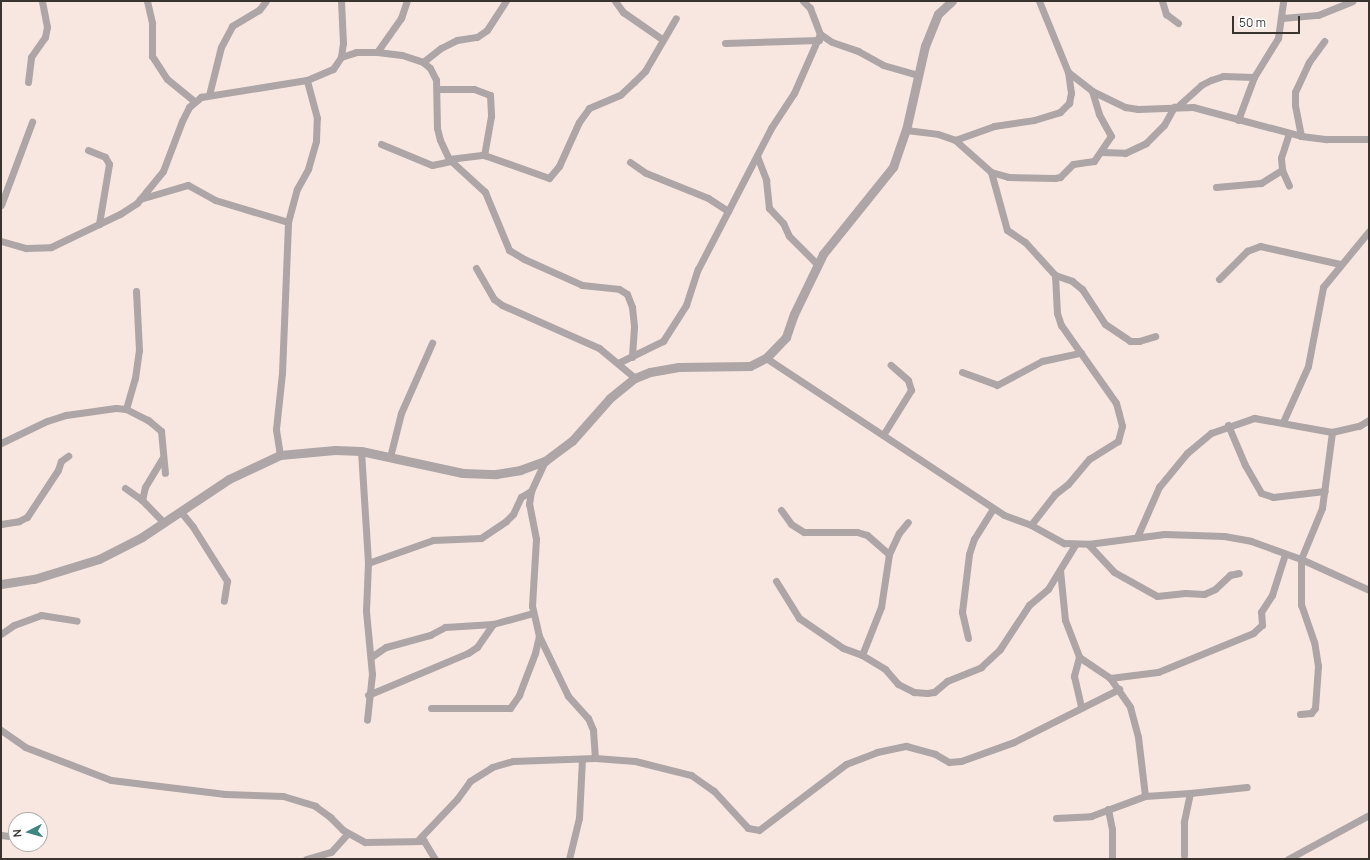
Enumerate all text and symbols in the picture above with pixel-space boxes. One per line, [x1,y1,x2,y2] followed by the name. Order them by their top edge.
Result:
[1234,8,1302,34] scale bar
[1239,14,1266,31] text: 50 m
[8,812,48,852] north arrow
[9,828,24,838] text: N

